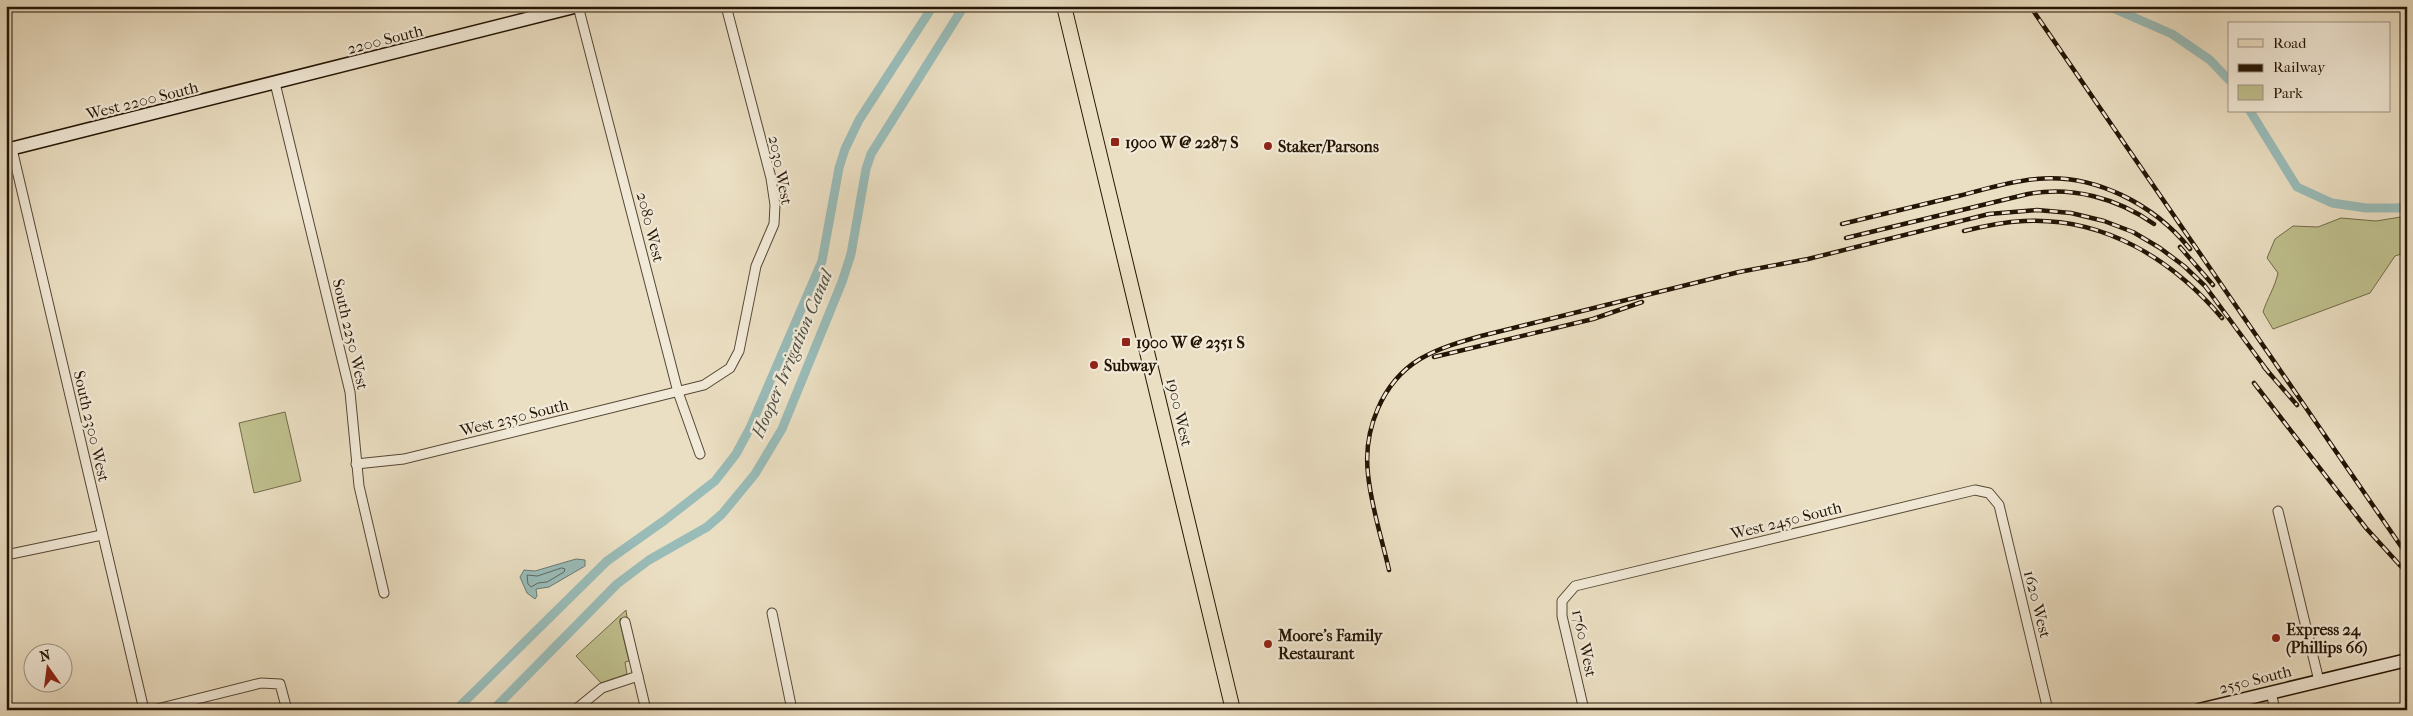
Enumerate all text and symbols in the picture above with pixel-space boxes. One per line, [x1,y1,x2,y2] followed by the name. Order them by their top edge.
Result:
[345,21,425,58] street label: 2200 South
[2228,22,2390,112] legend
[2273,34,2307,52] text: Road
[2273,58,2326,76] text: Railway
[83,77,200,124] street label: West 2200 South
[2273,84,2303,102] text: Park
[1125,133,1239,153] place label: 1900 W @ 2287 S
[764,134,797,207] street label: 2030 West
[1109,136,1121,148] marker: 1900 W @ 2287 S
[1278,137,1379,156] place label: Staker/Parsons
[1262,140,1274,152] marker: Staker/Parsons
[633,190,668,264] street label: 2080 West
[747,265,838,442] water label: Hooper Irrigation Canal
[329,277,373,392] street label: South 2250 West
[1136,333,1245,353] place label: 1900 W @ 2351 S
[1120,336,1132,348] marker: 1900 W @ 2351 S
[1104,356,1158,376] place label: Subway
[1088,359,1100,371] marker: Subway
[69,369,114,484] street label: South 2300 West
[1162,376,1197,448] street label: 1900 West
[457,395,570,440] street label: West 2350 South
[1728,497,1844,544] street label: West 2450 South
[2020,568,2055,640] street label: 1620 West
[1568,608,1601,679] street label: 1760 West
[2286,620,2367,658] place label: Express 24 (Phillips 66)
[1277,626,1384,663] place label: Moore's Family Restaurant
[2270,632,2282,644] marker: Express 24 (Phillips 66)
[1262,638,1274,650] marker: Moore's Family Restaurant
[22,644,72,694] north arrow
[38,646,53,665] text: N
[2217,661,2293,698] street label: 2550 South

